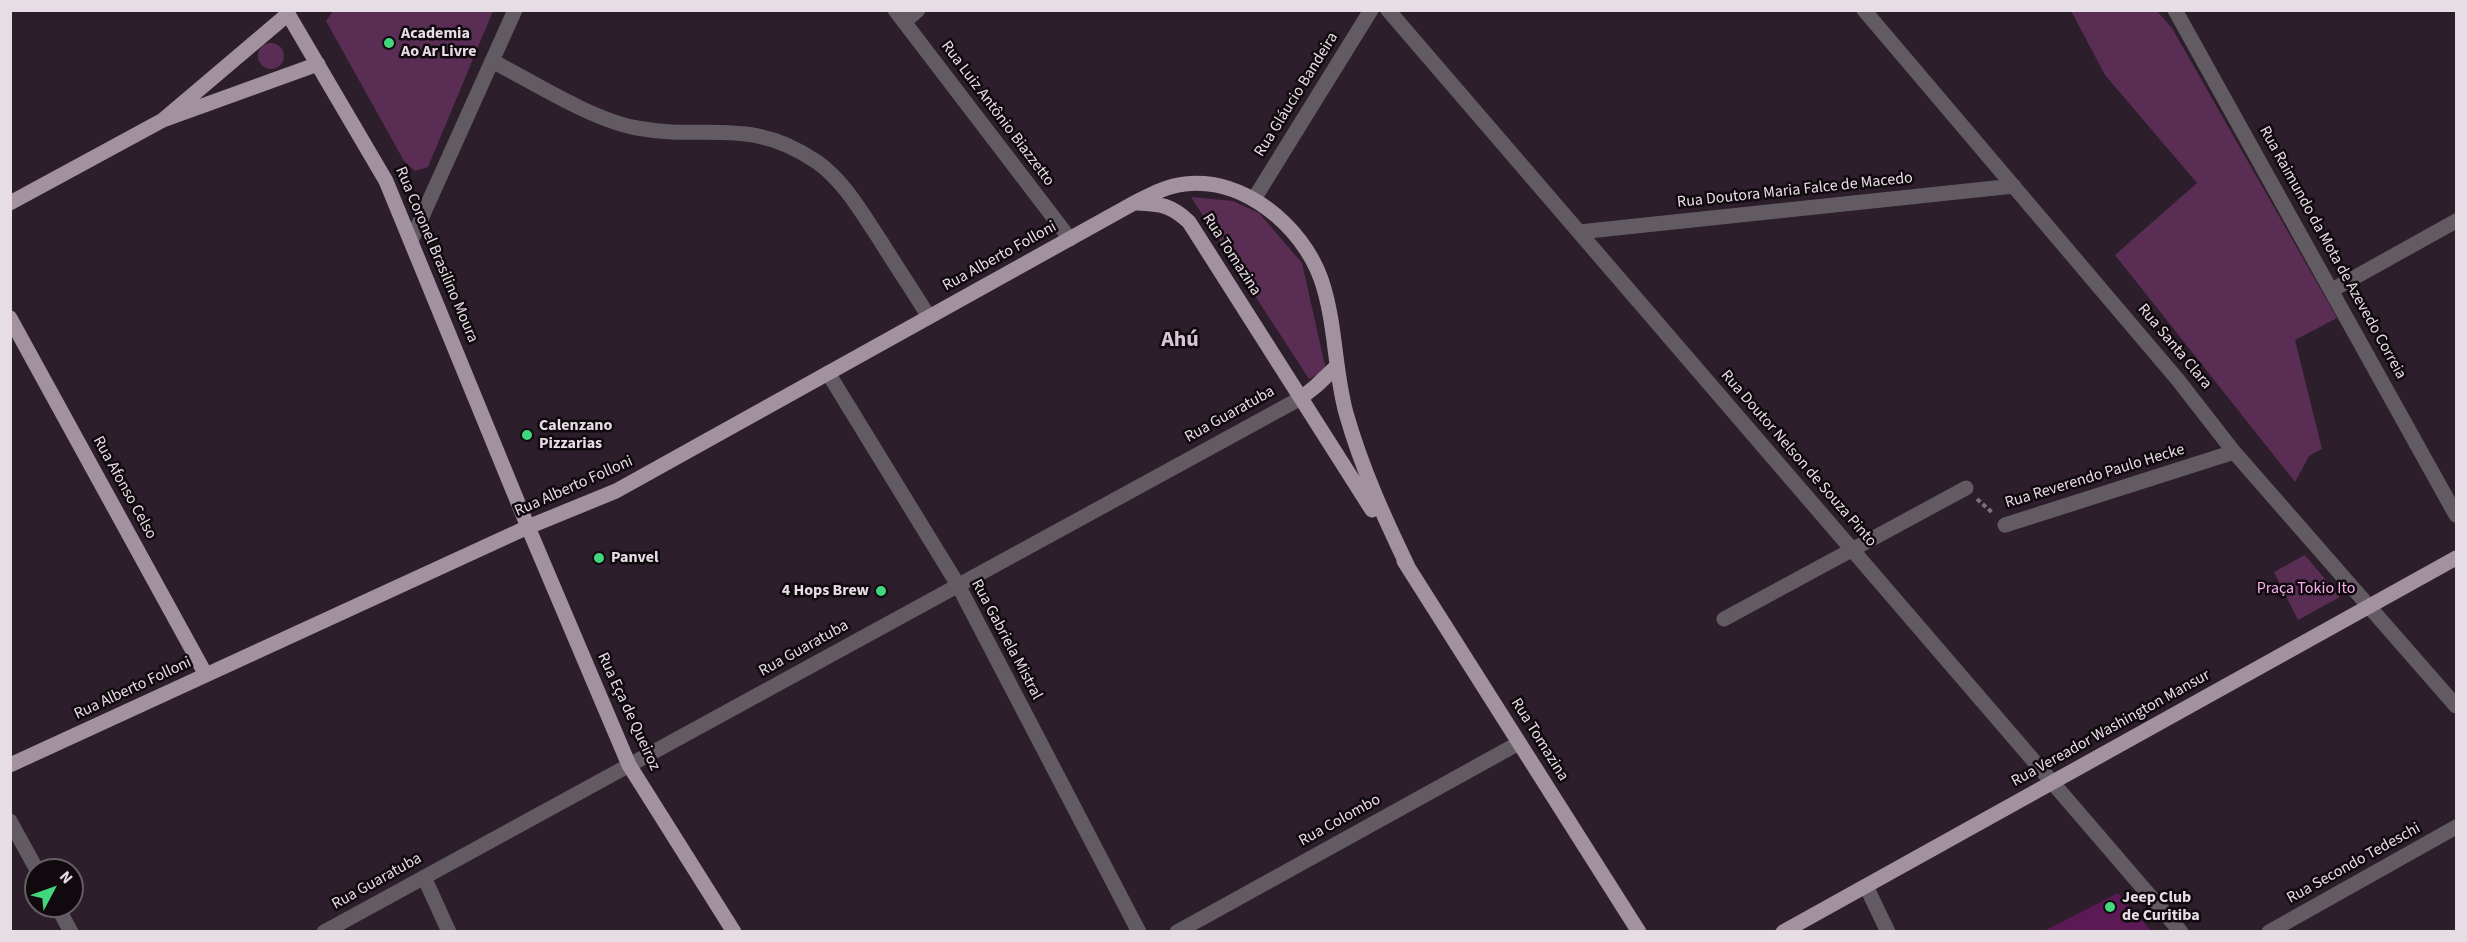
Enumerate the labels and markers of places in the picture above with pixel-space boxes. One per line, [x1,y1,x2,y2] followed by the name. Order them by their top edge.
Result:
[401,24,477,62] place label: Academia Ao Ar Livre
[382,36,396,50] marker: Academia Ao Ar Livre
[539,416,612,454] place label: Calenzano Pizzarias
[520,428,534,442] marker: Calenzano Pizzarias
[611,548,659,568] place label: Panvel
[592,551,606,565] marker: Panvel
[782,581,869,601] place label: 4 Hops Brew
[874,584,888,598] marker: 4 Hops Brew
[2122,888,2200,926] place label: Jeep Club de Curitiba
[2103,900,2117,914] marker: Jeep Club de Curitiba

